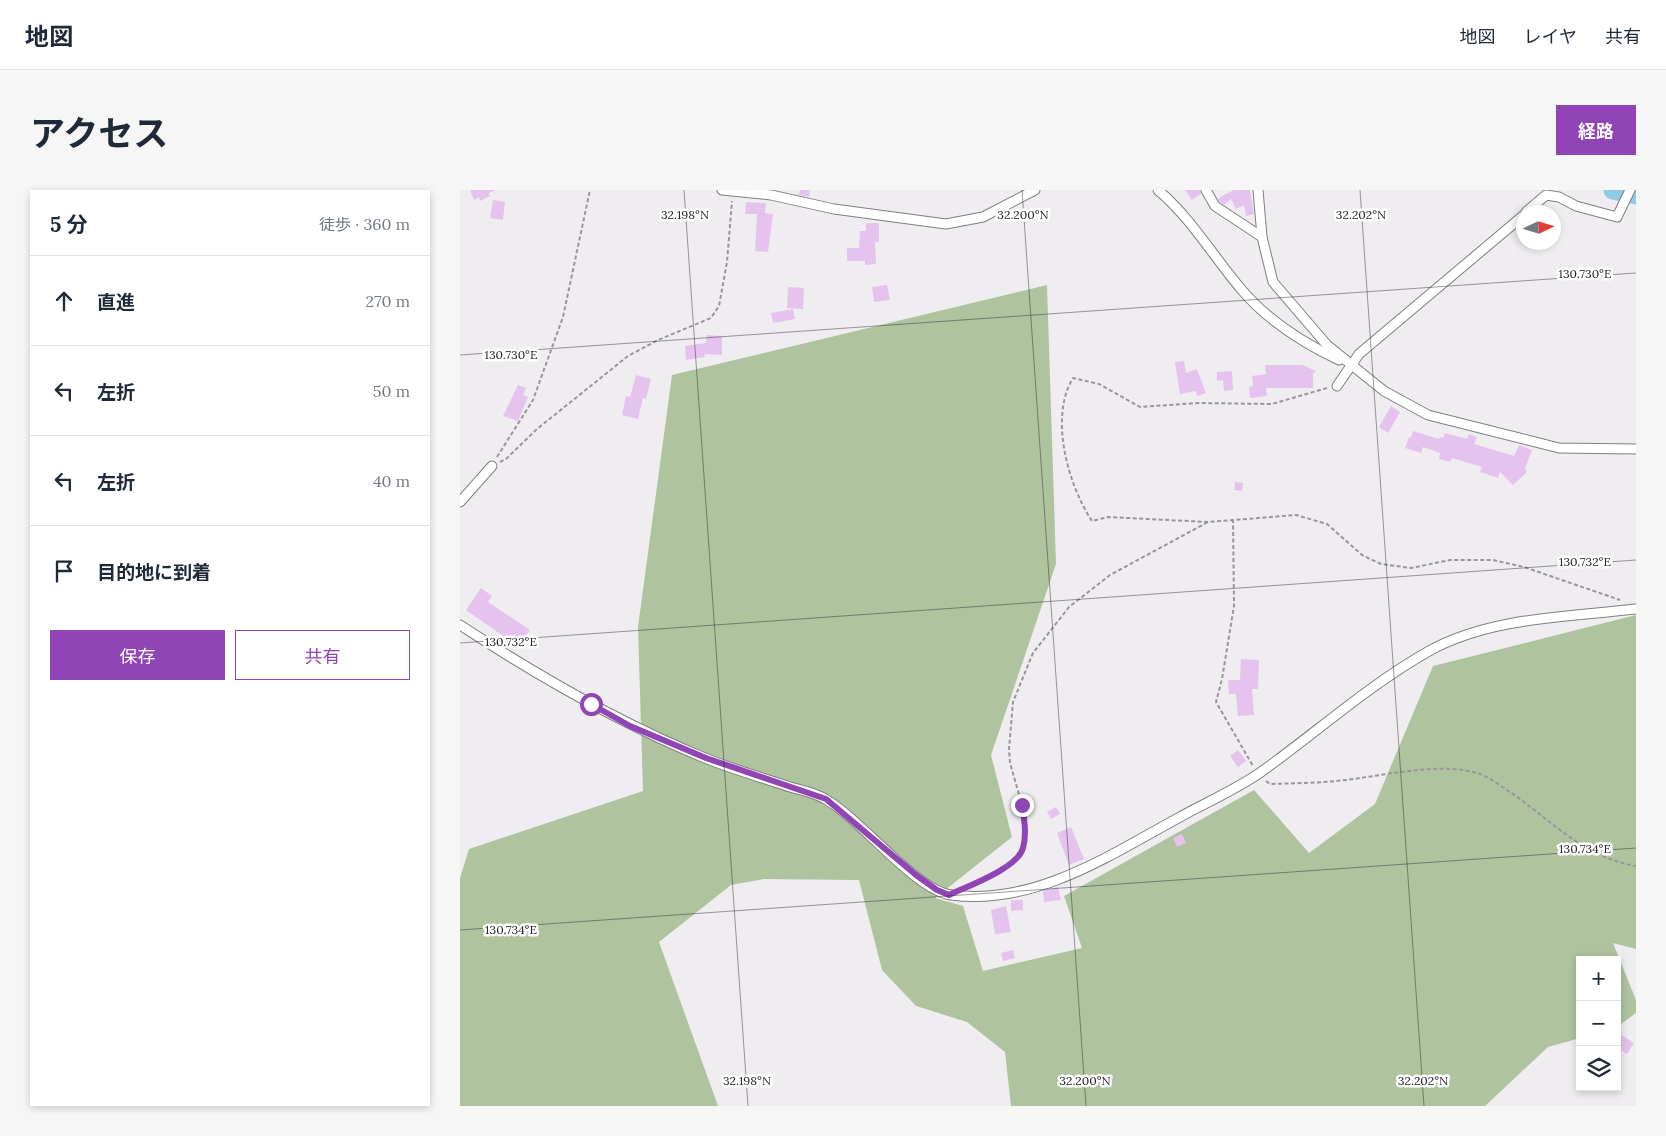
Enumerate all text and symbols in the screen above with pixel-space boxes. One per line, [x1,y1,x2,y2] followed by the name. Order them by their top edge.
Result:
[25,21,73,52] text: 地図
[1460,25,1496,48] text: 地図
[1524,25,1577,48] text: レイヤ
[1605,25,1641,48] text: 共有
[1556,105,1636,155] button: 経路
[30,111,168,156] text: アクセス
[1516,205,1561,250] north arrow
[661,207,709,222] text: 32.198°N
[997,207,1049,222] text: 32.200°N
[1336,207,1386,222] text: 32.202°N
[50,211,88,238] text: 5 分
[319,214,410,234] text: 徒歩 · 360 m
[1559,266,1611,281] text: 130.730°E
[50,287,78,315] icon: ahead
[97,290,135,314] text: 直進
[366,291,410,311] text: 270 m
[485,347,537,362] text: 130.730°E
[50,377,78,405] icon: left
[97,380,135,404] text: 左折
[373,381,410,401] text: 50 m
[50,467,78,495] icon: left
[97,470,135,494] text: 左折
[373,471,410,491] text: 40 m
[1559,554,1611,569] text: 130.732°E
[50,557,78,585] icon: arrive
[97,560,211,584] text: 目的地に到着
[50,630,225,680] button: 保存
[235,630,410,680] button: 共有
[485,634,537,649] text: 130.732°E
[580,693,603,716] route start
[1011,794,1034,817] route end
[1559,841,1611,856] text: 130.734°E
[485,922,537,937] text: 130.734°E
[1576,956,1621,1091] map controls
[1576,956,1621,1001] button: +
[1576,1001,1621,1046] button: −
[1576,1046,1621,1091] button: layers
[723,1073,771,1088] text: 32.198°N
[1059,1073,1111,1088] text: 32.200°N
[1398,1073,1448,1088] text: 32.202°N

